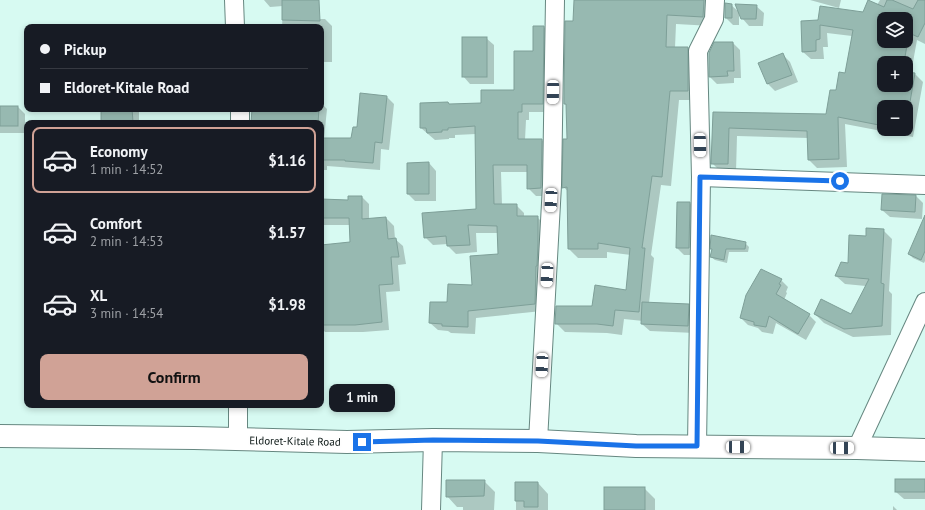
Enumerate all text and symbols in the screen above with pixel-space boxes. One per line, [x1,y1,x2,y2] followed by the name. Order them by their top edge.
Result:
[877,12,913,136] map controls
[877,12,913,48] button: layers
[64,40,107,59] text: Pickup
[877,56,913,92] button: +
[64,78,189,97] text: Eldoret-Kitale Road
[547,80,559,104] car
[877,100,913,136] button: −
[694,133,706,157] car
[42,142,78,178] icon: car
[90,142,148,161] text: Economy
[268,151,306,170] text: $1.16
[90,161,163,178] text: 1 min · 14:52
[831,172,849,190] route start
[544,188,558,212] car
[42,214,78,250] icon: car
[90,214,142,233] text: Comfort
[268,223,306,242] text: $1.57
[90,233,163,250] text: 2 min · 14:53
[540,263,554,287] car
[42,286,78,322] icon: car
[90,286,107,305] text: XL
[268,295,306,314] text: $1.98
[90,305,163,322] text: 3 min · 14:54
[535,353,549,377] car
[40,354,308,400] button: Confirm
[329,384,395,412] callout: 1 min
[346,389,378,406] text: 1 min
[249,433,341,449] street label: Eldoret-Kitale Road
[353,433,371,451] route end
[726,441,750,453] car
[830,442,854,454] car

